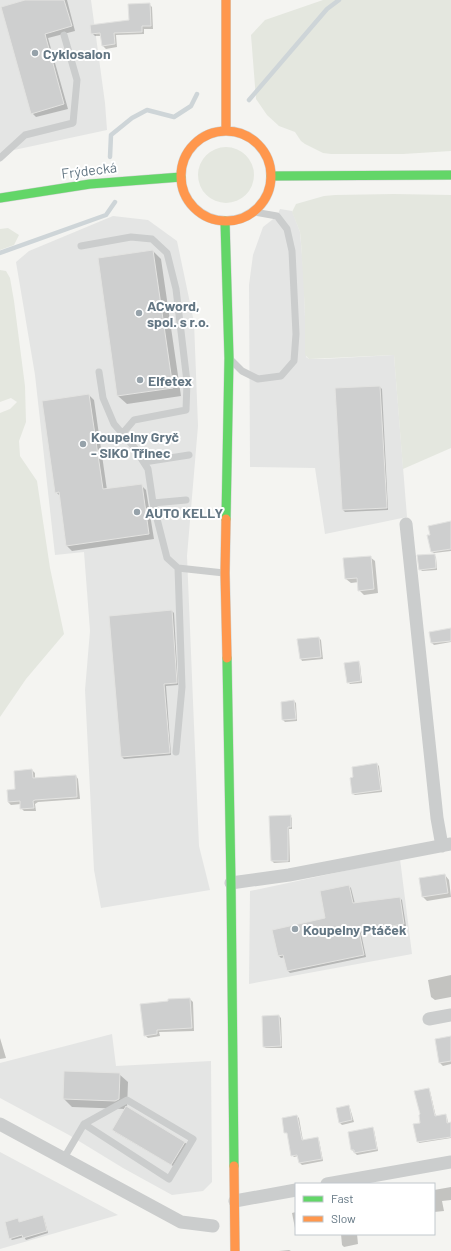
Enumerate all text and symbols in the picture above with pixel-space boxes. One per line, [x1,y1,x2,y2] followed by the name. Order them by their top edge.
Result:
[43,45,111,62] place label: Cyklosalon
[30,48,40,58] marker: Cyklosalon
[60,158,118,182] street label: Frýdecká
[147,297,209,330] place label: ACword, spol. s r.o.
[134,308,144,318] marker: ACword, spol. s r.o.
[148,372,193,389] place label: Elfetex
[135,375,145,385] marker: Elfetex
[91,428,180,461] place label: Koupelny Gryč - SIKO Třinec
[78,439,88,449] marker: Koupelny Gryč - SIKO Třinec
[145,504,224,521] place label: AUTO KELLY
[132,507,142,517] marker: AUTO KELLY
[303,921,407,938] place label: Koupelny Ptáček
[290,924,300,934] marker: Koupelny Ptáček
[295,1183,435,1235] legend
[331,1191,354,1205] text: Fast
[331,1211,356,1225] text: Slow

